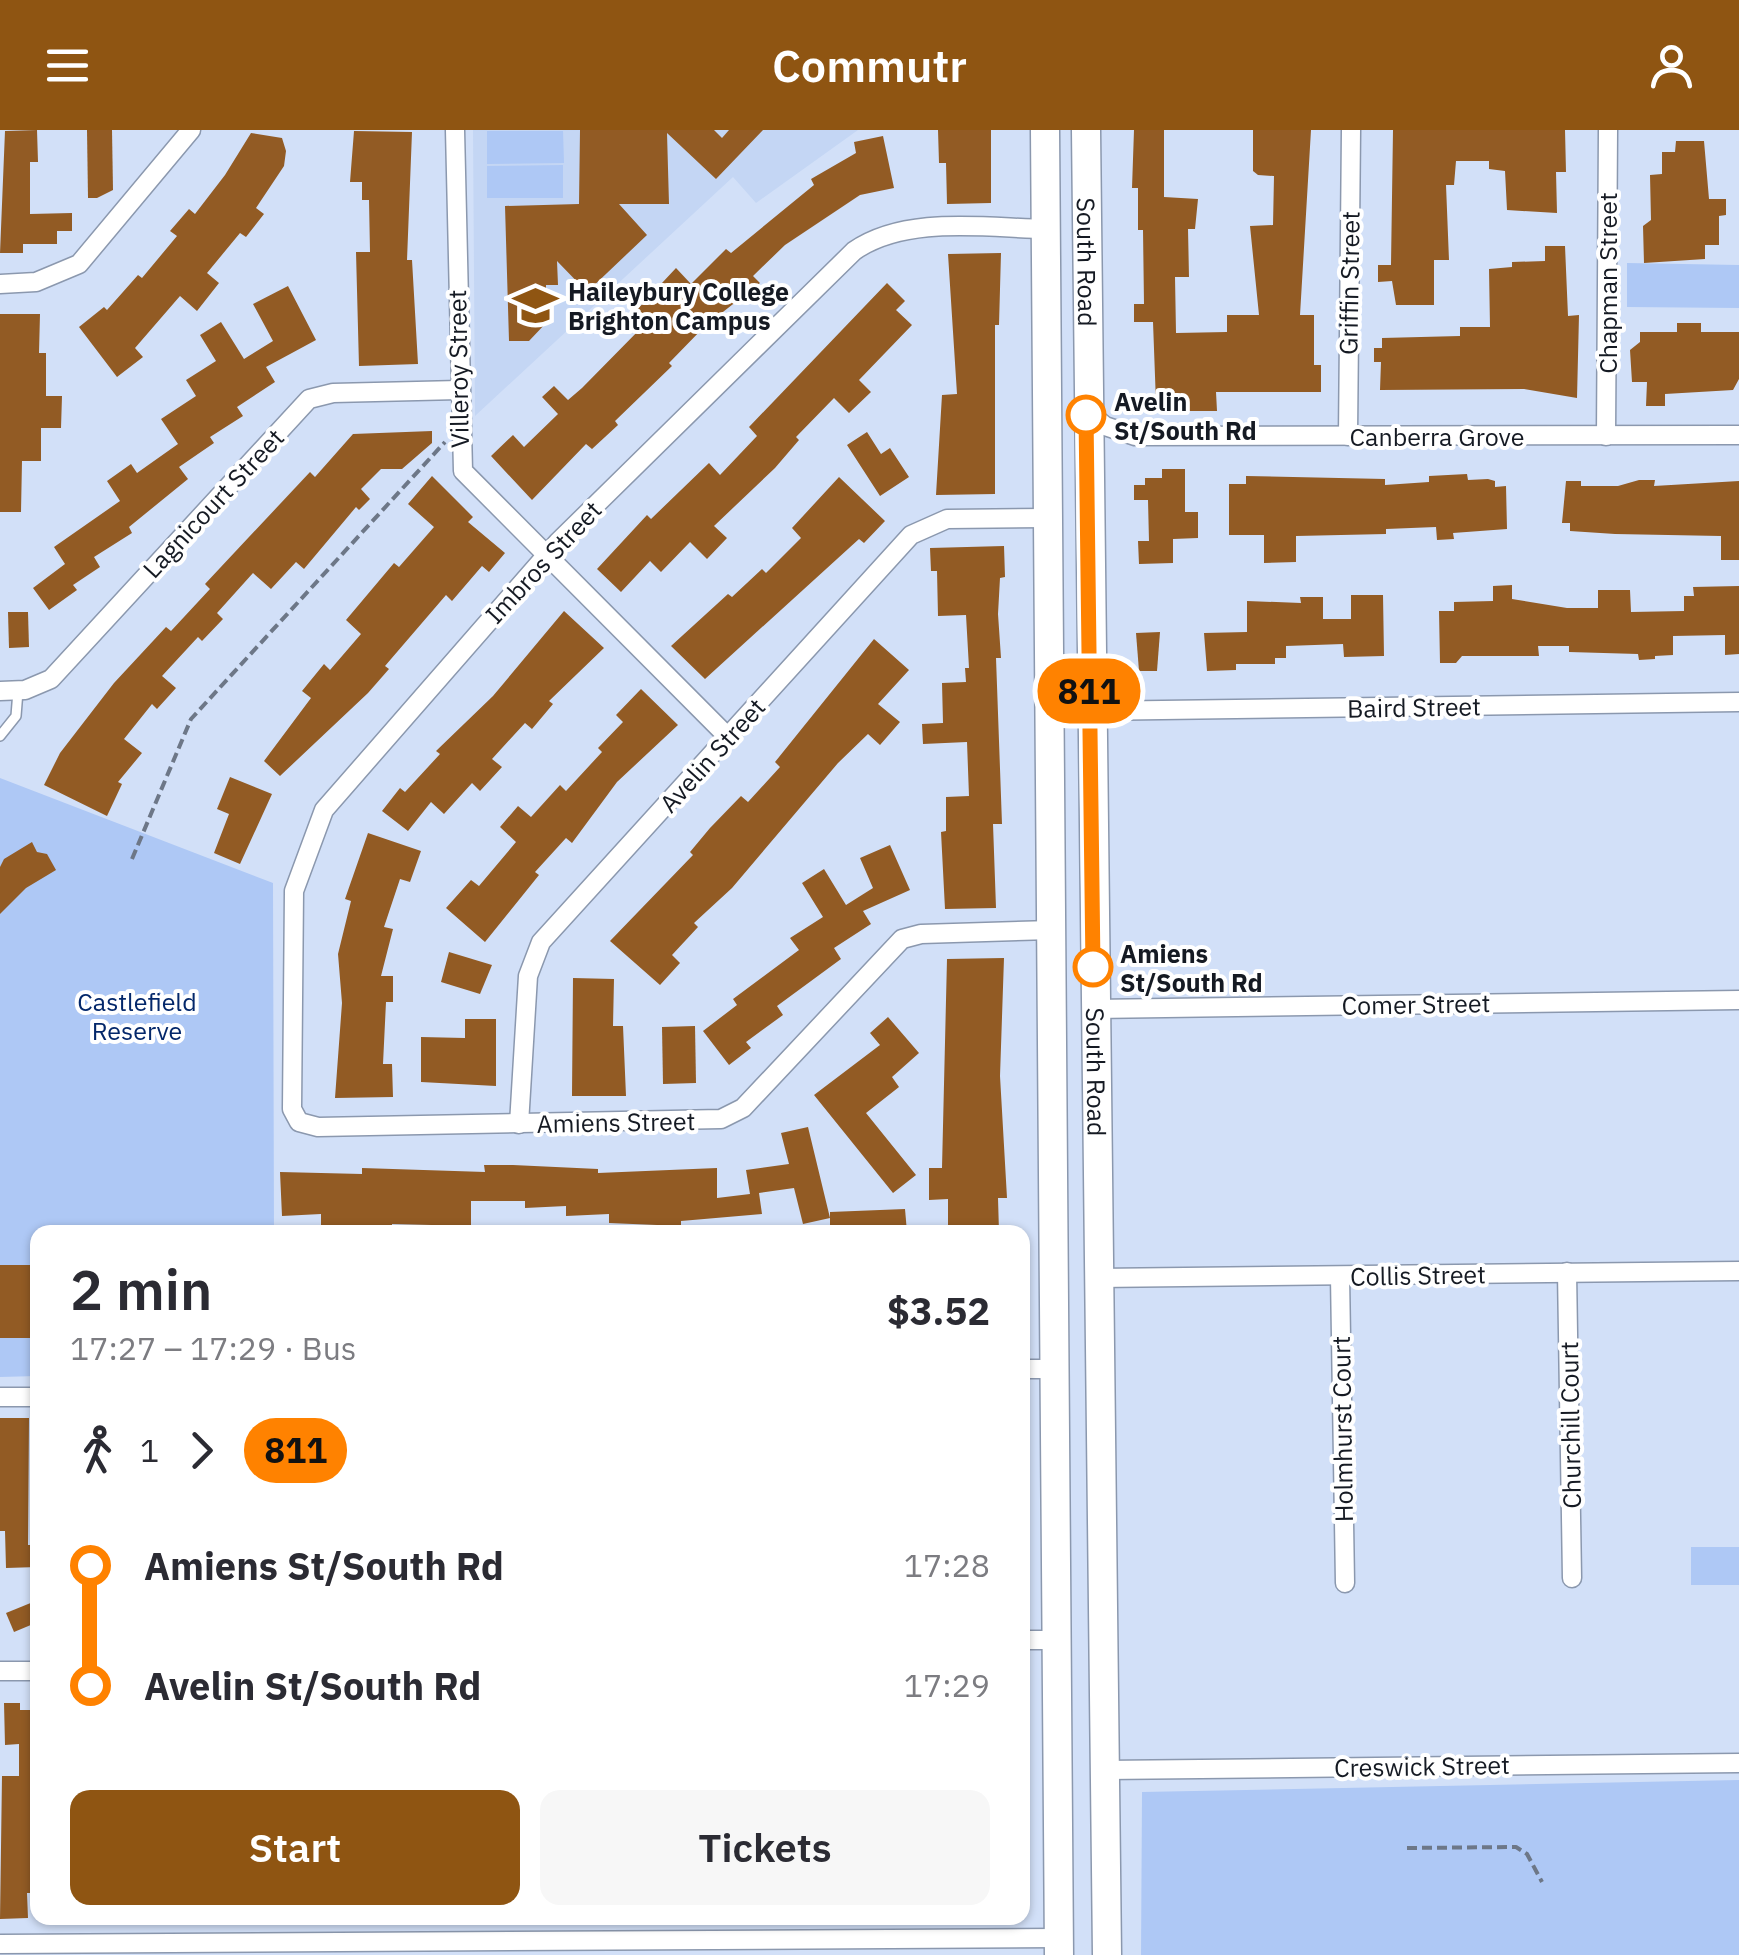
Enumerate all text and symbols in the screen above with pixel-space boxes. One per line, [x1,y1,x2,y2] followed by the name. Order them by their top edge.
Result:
[772,36,967,94] text: Commutr
[40,38,95,93] icon: menu
[1644,38,1699,93] icon: person
[1591,192,1624,374] street label: Chapman Street
[1070,197,1105,327] street label: South Road
[1331,211,1367,355] street label: Griffin Street
[568,275,789,337] place label: Haileybury College Brighton Campus
[511,281,559,329] school or university icon: Haileybury College Brighton Campus
[440,289,476,449] street label: Villeroy Street
[1114,385,1257,447] place label: Avelin St/South Rd
[1067,396,1105,434] marker: Avelin St/South Rd
[1350,420,1524,453] street label: Canberra Grove
[135,421,291,585] street label: Lagnicourt Street
[478,494,608,630] street label: Imbros Street
[1032,658,1146,724] line badge: 811
[1057,668,1121,714] text: 811
[1347,689,1481,725] street label: Baird Street
[652,691,772,819] street label: Avelin Street
[1120,937,1263,999] place label: Amiens St/South Rd
[1074,948,1112,986] marker: Amiens St/South Rd
[77,985,197,1047] park label: Castlefield Reserve
[1341,986,1491,1022] street label: Comer Street
[1080,1007,1114,1137] street label: South Road
[536,1104,696,1140] street label: Amiens Street
[70,1254,212,1325] text: 2 min
[1350,1257,1486,1293] street label: Collis Street
[887,1286,990,1335] text: $3.52
[70,1327,356,1369] text: 17:27 – 17:29 · Bus
[1324,1336,1360,1522] street label: Holmhurst Court
[1552,1341,1588,1509] street label: Churchill Court
[70,1423,125,1478] icon: walk
[174,1423,229,1478] icon: forward
[264,1427,327,1473] text: 811
[140,1429,159,1471] text: 1
[144,1541,504,1590] text: Amiens St/South Rd
[904,1544,990,1586] text: 17:28
[144,1661,481,1710] text: Avelin St/South Rd
[904,1664,990,1706] text: 17:29
[1334,1748,1510,1784] street label: Creswick Street
[70,1790,520,1905] button: Start
[540,1790,990,1905] button: Tickets

